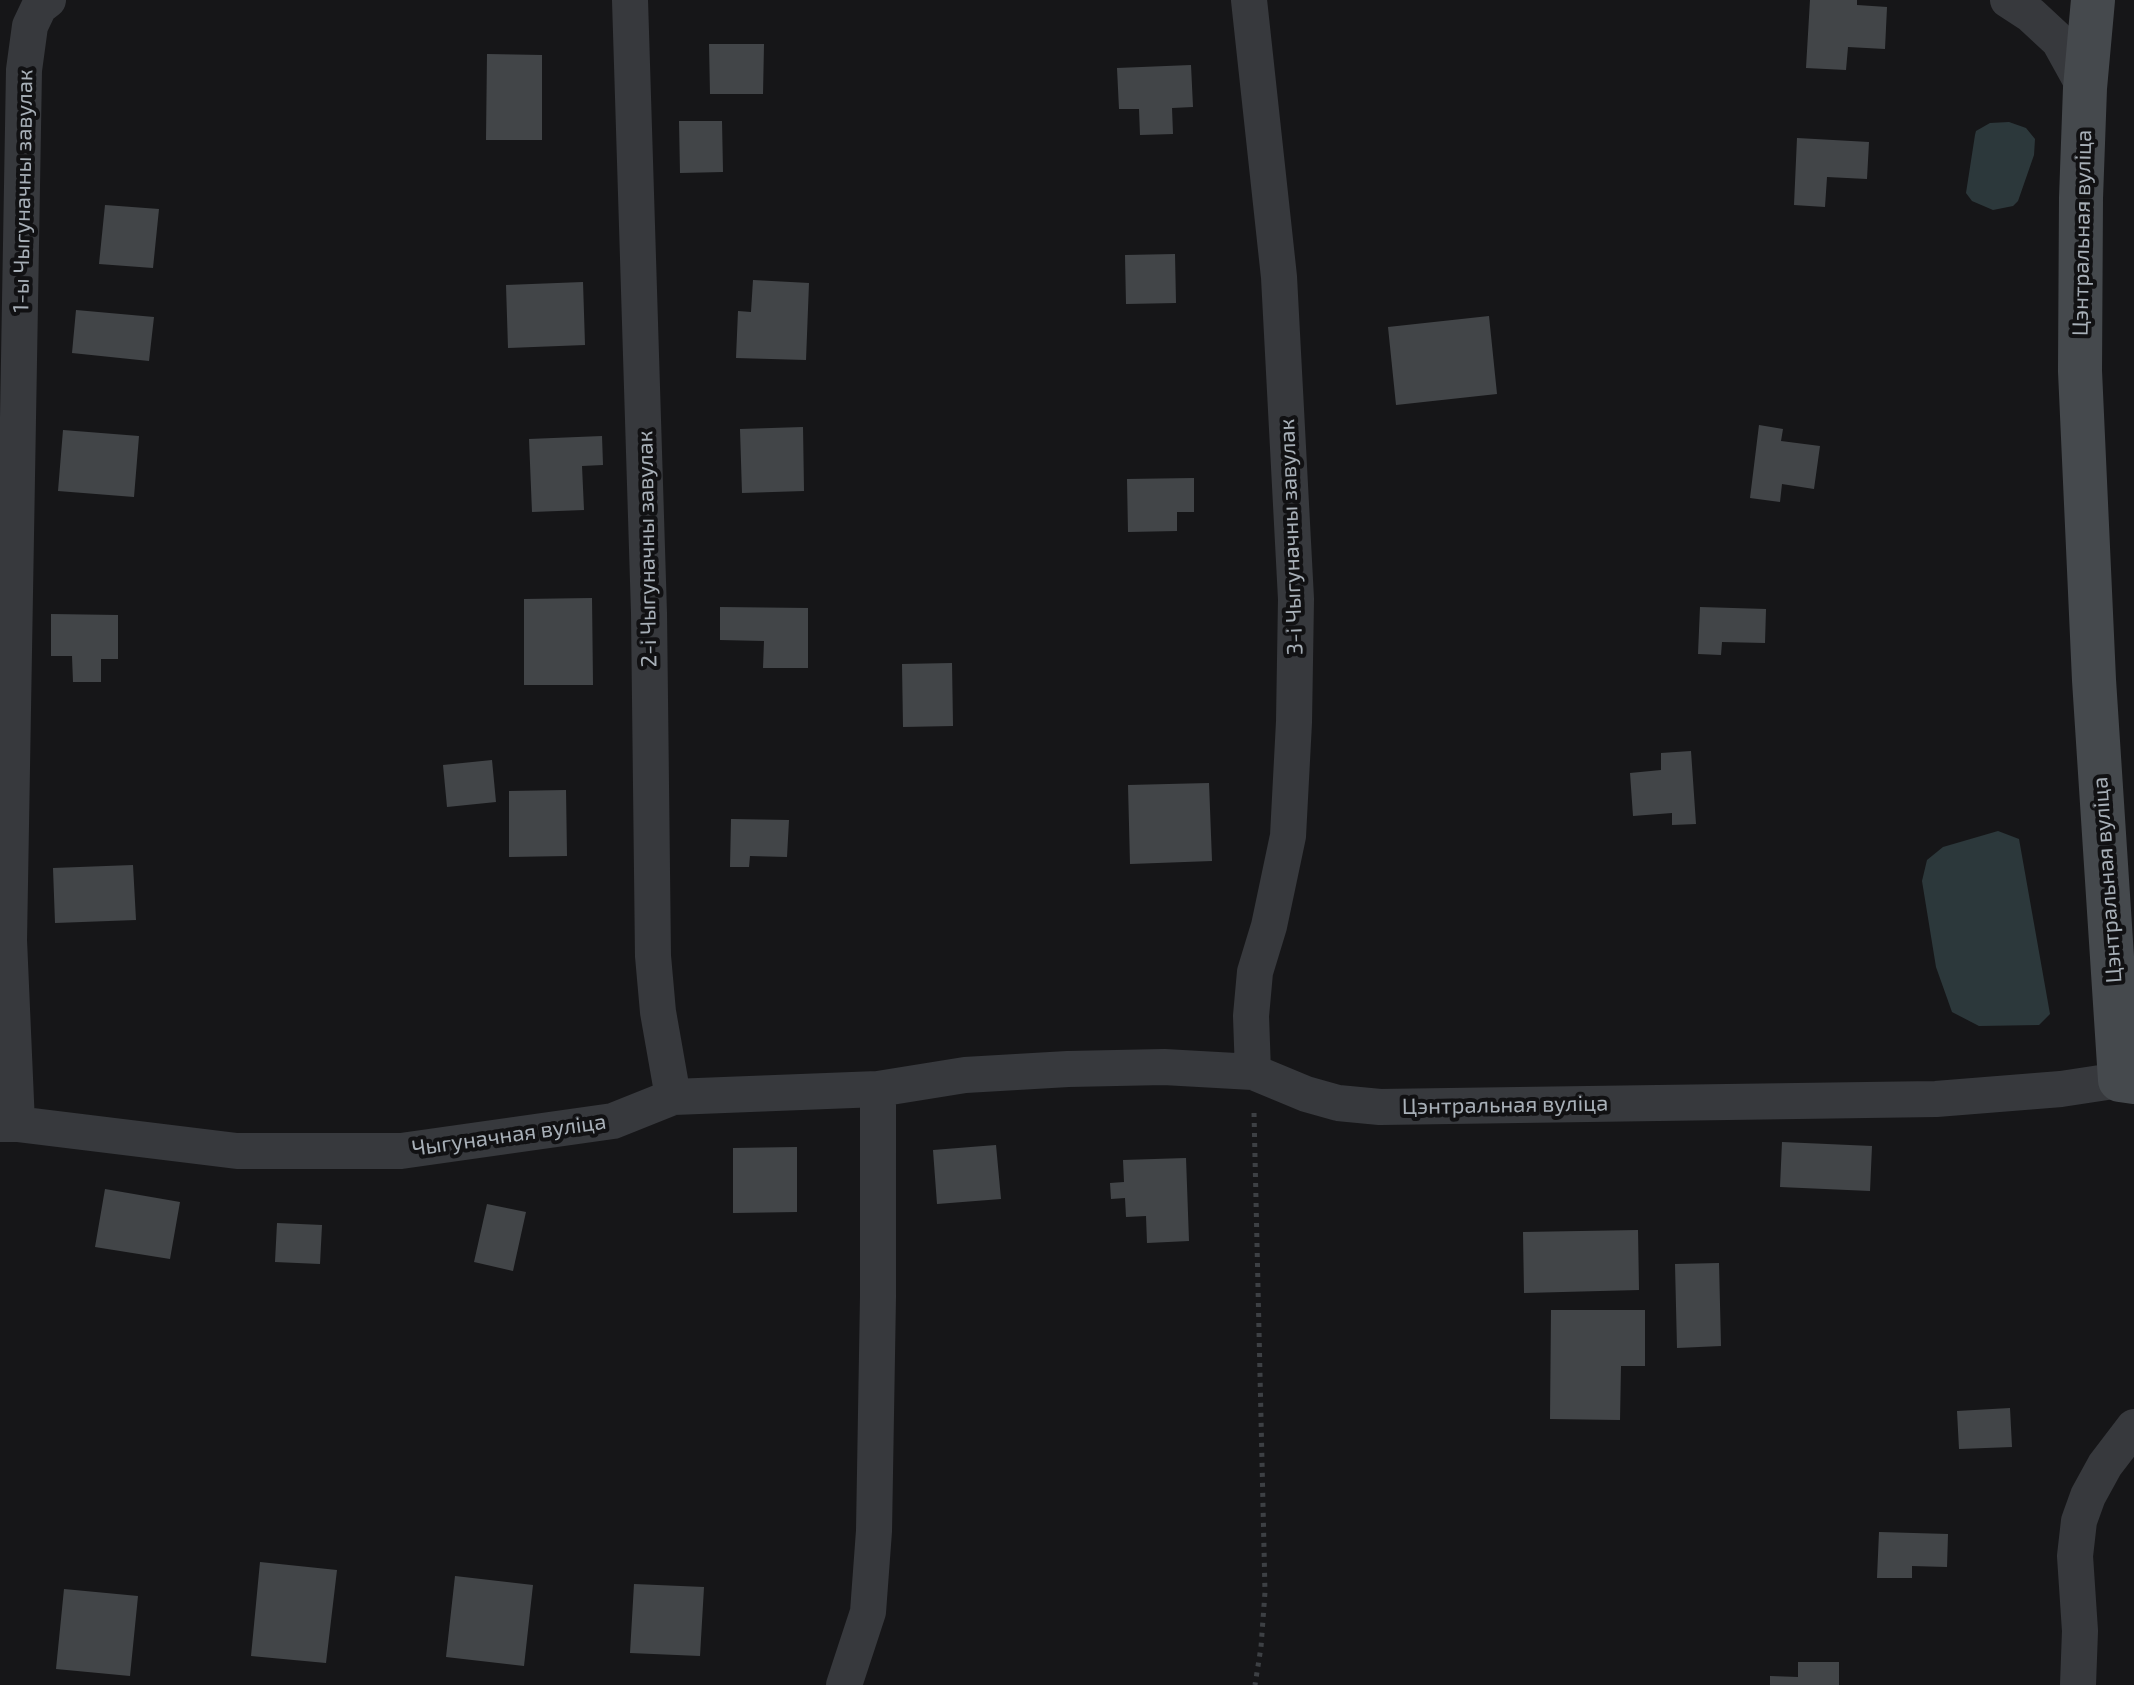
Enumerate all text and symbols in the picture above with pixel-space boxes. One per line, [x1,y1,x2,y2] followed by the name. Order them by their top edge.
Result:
[8,69,38,313] street label: 1-ы Чыгуначны завулак
[2067,130,2097,336] street label: Цэнтральная вуліца
[1274,418,1308,656] street label: 3-і Чыгуначны завулак
[632,430,662,668] street label: 2-і Чыгуначны завулак
[2087,776,2127,984] street label: Цэнтральная вуліца
[1402,1090,1608,1120] street label: Цэнтральная вуліца
[410,1108,608,1162] street label: Чыгуначная вуліца

